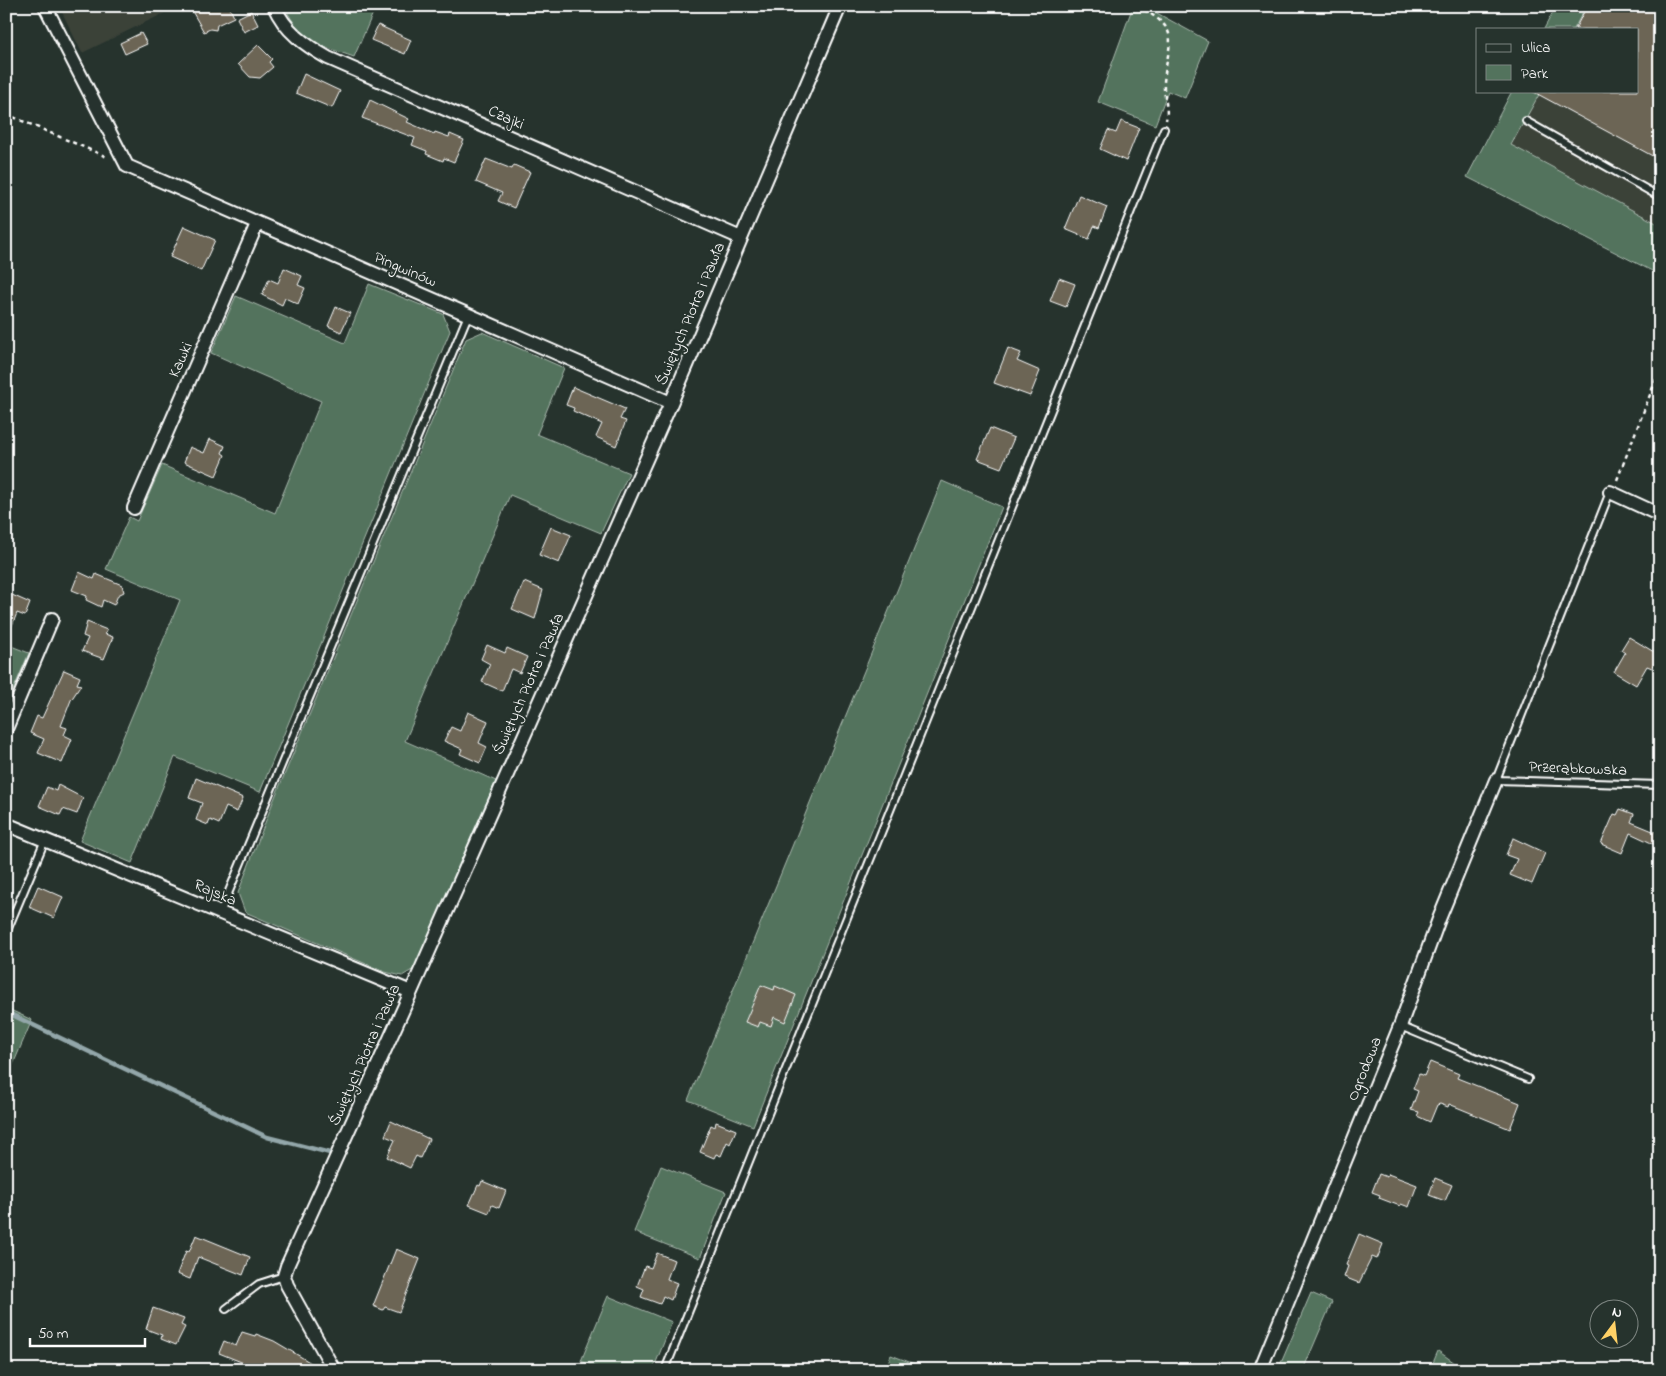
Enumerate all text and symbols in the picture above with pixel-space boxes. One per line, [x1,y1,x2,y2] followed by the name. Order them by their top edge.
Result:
[1476,28,1638,92] legend
[1521,37,1550,59] text: Ulica
[1521,63,1549,85] text: Park
[484,99,528,137] street label: Czajki
[650,239,732,389] street label: Świętych Piotra i Pawła
[370,246,440,294] street label: Pingwinów
[163,338,199,382] street label: Kawki
[487,609,571,759] street label: Świętych Piotra i Pawła
[1528,755,1628,783] street label: Przerąbkowska
[190,873,240,913] street label: Rajska
[323,980,407,1130] street label: Świętych Piotra i Pawła
[1341,1033,1389,1105] street label: Ogrodowa
[1588,1298,1638,1348] north arrow
[1610,1302,1624,1324] text: N
[30,1316,145,1348] scale bar
[38,1323,69,1345] text: 50 m

